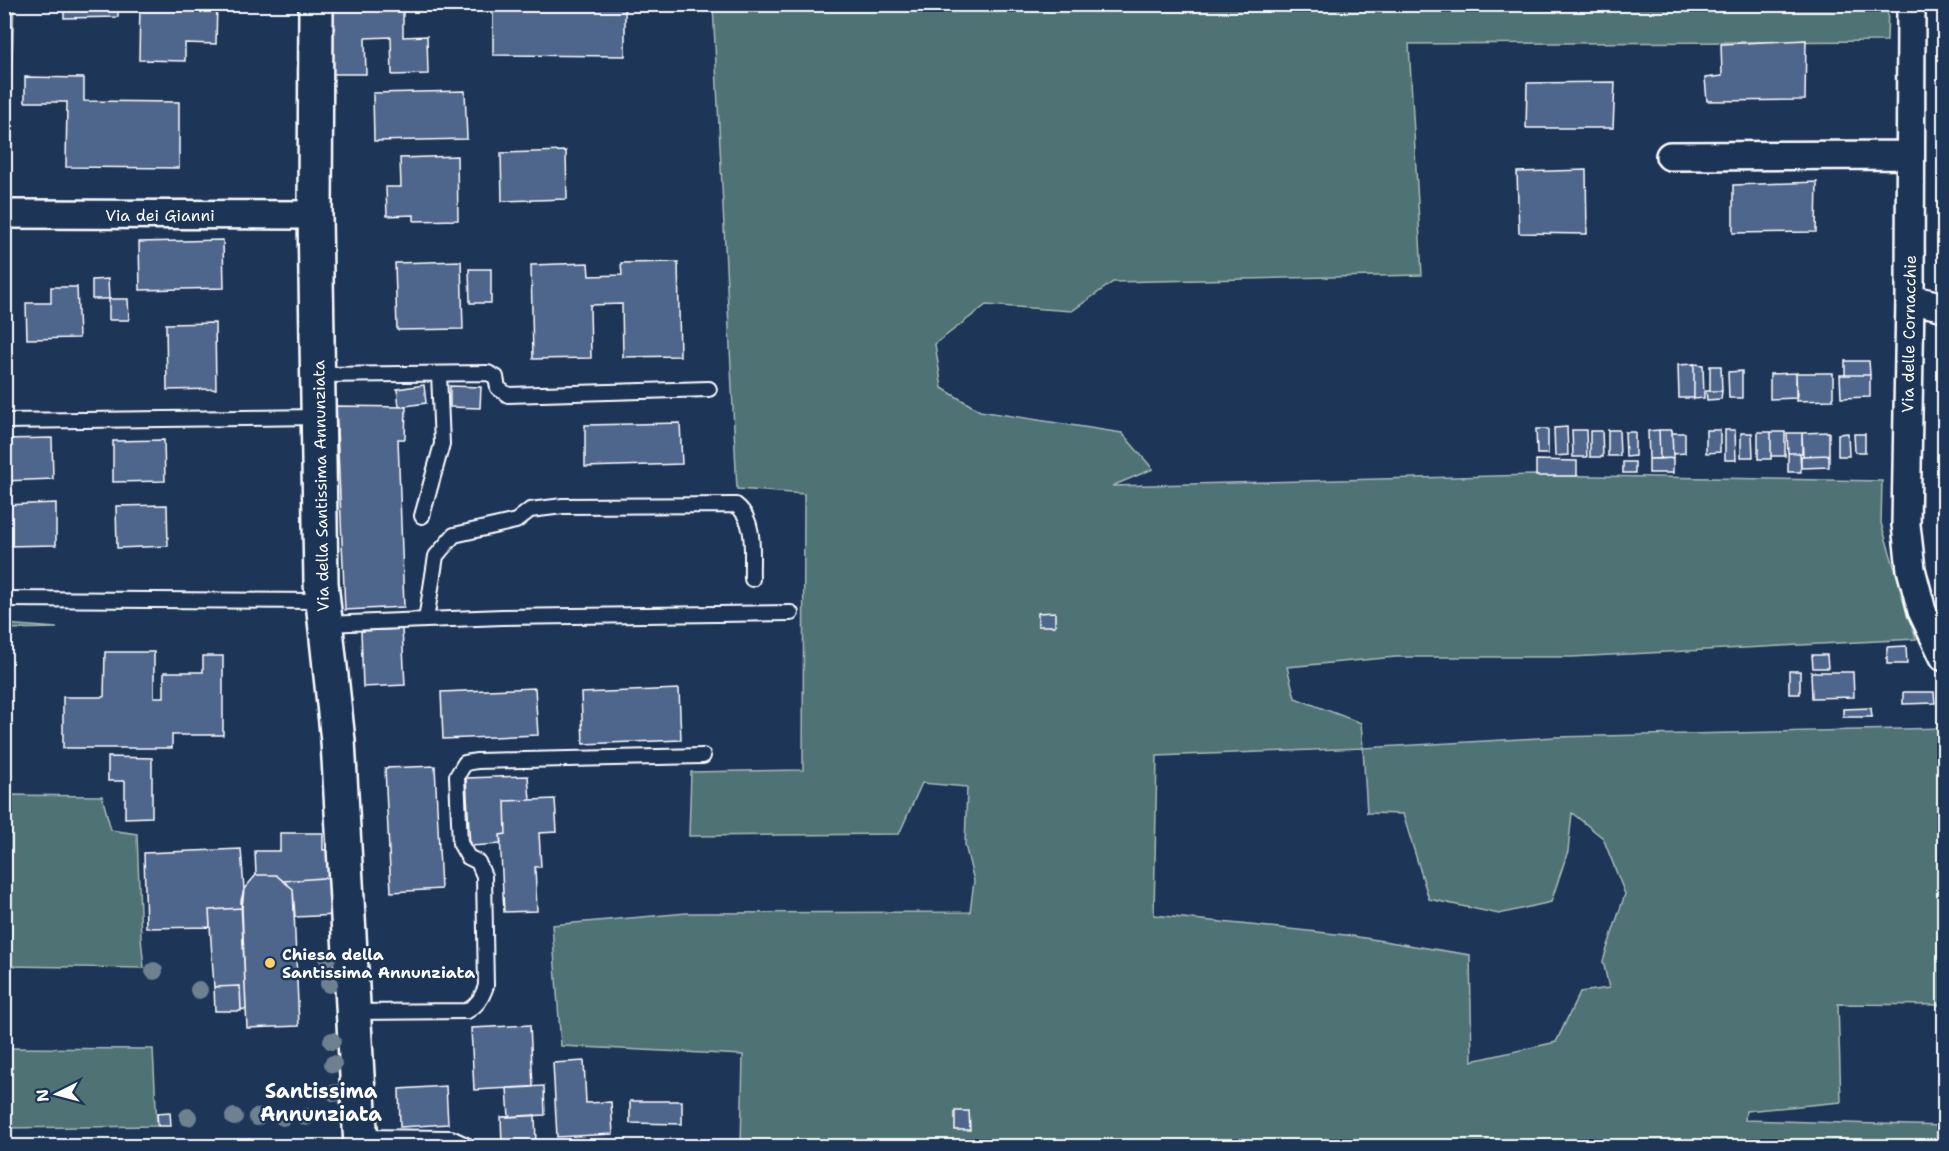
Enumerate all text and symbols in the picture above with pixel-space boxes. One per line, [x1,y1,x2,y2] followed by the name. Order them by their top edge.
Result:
[105,205,215,226] street label: Via dei Gianni
[1897,255,1921,413] street label: Via delle Cornacchie
[308,360,334,612] street label: Via della Santissima Annunziata
[282,944,475,983] place label: Chiesa della Santissima Annunziata
[263,956,277,970] marker: Chiesa della Santissima Annunziata
[27,1064,87,1124] north arrow
[260,1078,382,1127] district label: Santissima Annunziata
[31,1088,54,1103] text: N

